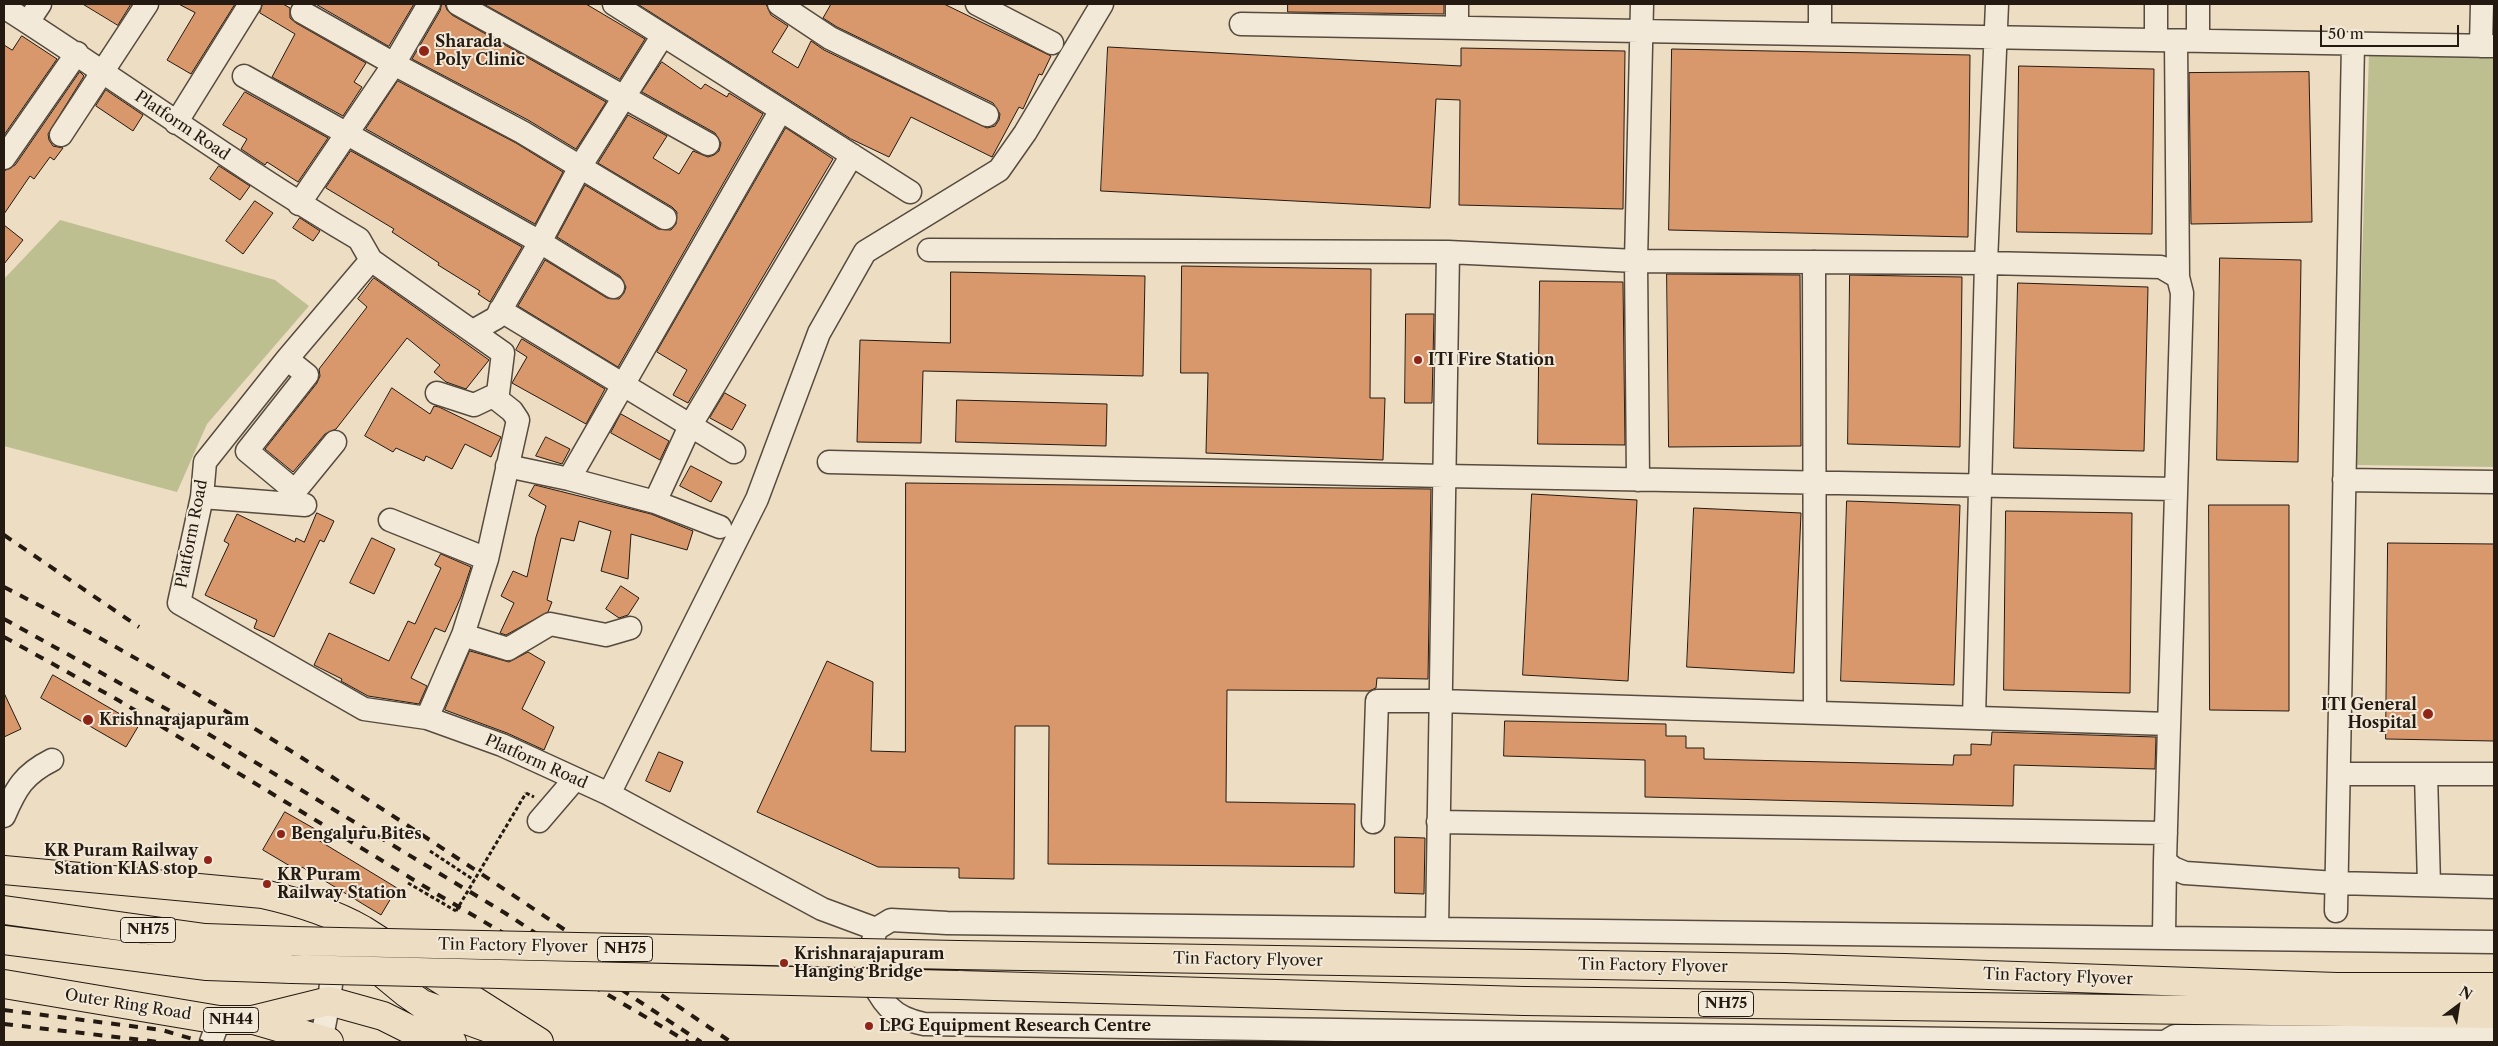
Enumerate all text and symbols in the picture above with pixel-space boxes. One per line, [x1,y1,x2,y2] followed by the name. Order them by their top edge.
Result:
[2323,15,2462,47] scale bar
[2328,24,2364,43] text: 50 m
[435,32,525,70] place label: Sharada Poly Clinic
[417,44,431,58] marker: Sharada Poly Clinic
[131,87,233,165] street label: Platform Road
[1428,350,1555,370] place label: ITI Fire Station
[1412,354,1424,366] marker: ITI Fire Station
[172,478,212,590] street label: Platform Road
[2321,695,2417,733] place label: ITI General Hospital
[2421,707,2435,721] marker: ITI General Hospital
[99,710,250,730] place label: Krishnarajapuram
[81,713,95,727] marker: Krishnarajapuram
[482,731,590,793] street label: Platform Road
[291,824,422,844] place label: Bengaluru Bites
[275,828,287,840] marker: Bengaluru Bites
[44,841,198,879] place label: KR Puram Railway Station KIAS stop
[202,854,214,866] marker: KR Puram Railway Station KIAS stop
[277,865,407,903] place label: KR Puram Railway Station
[261,878,273,890] marker: KR Puram Railway Station
[120,918,176,942] road number: NH75
[438,935,588,957] street label: Tin Factory Flyover
[598,936,652,962] road number: NH75
[794,944,945,982] place label: Krishnarajapuram Hanging Bridge
[1173,949,1323,971] street label: Tin Factory Flyover
[1578,955,1728,977] street label: Tin Factory Flyover
[778,957,790,969] marker: Krishnarajapuram Hanging Bridge
[1983,965,2133,989] street label: Tin Factory Flyover
[2433,981,2483,1031] north arrow
[2456,982,2476,1004] text: N
[63,986,193,1024] street label: Outer Ring Road
[1698,992,1754,1016] road number: NH75
[204,1008,258,1032] road number: NH44
[879,1016,1151,1036] place label: LPG Equipment Research Centre
[863,1020,875,1032] marker: LPG Equipment Research Centre

